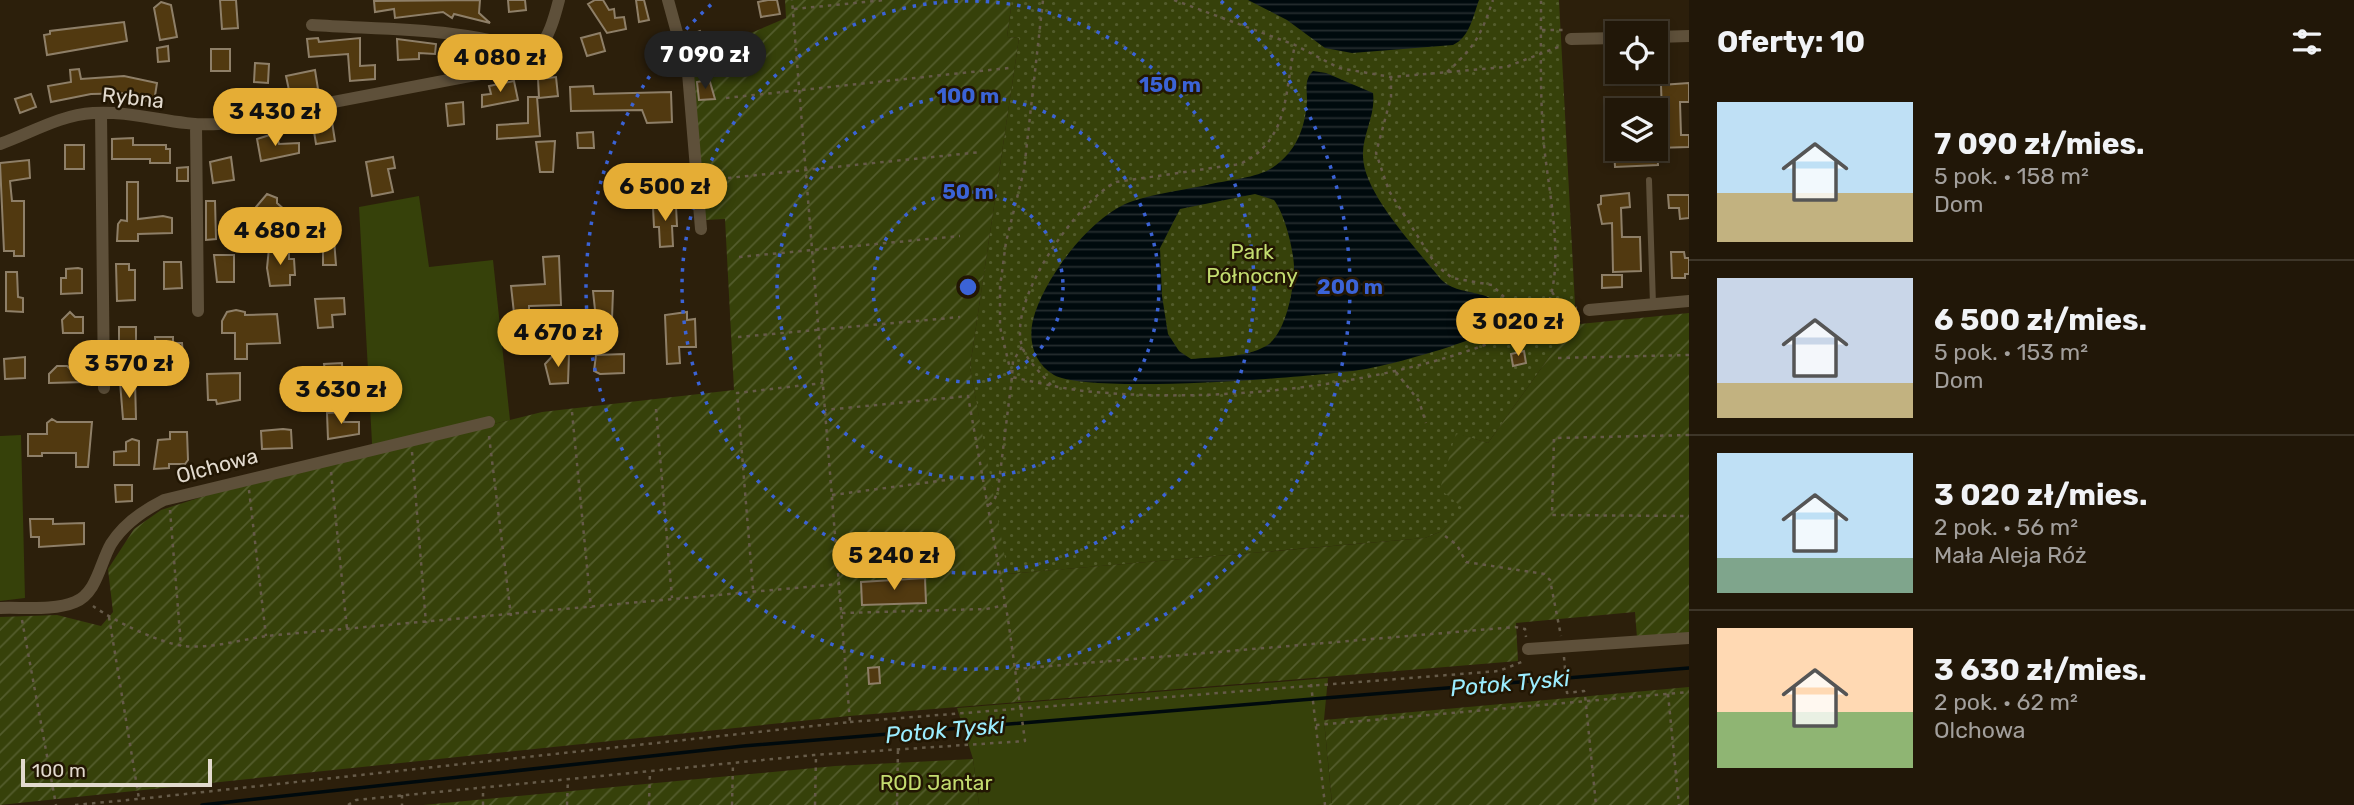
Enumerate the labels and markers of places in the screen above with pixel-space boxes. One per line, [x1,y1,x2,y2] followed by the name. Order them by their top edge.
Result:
[633,32,777,91] pin: 7 090 zł
[428,34,572,94] pin: 4 080 zł
[203,88,347,148] pin: 3 430 zł
[593,164,737,223] pin: 6 500 zł
[208,208,352,267] pin: 4 680 zł
[956,275,980,299] centre of rings
[1446,298,1590,358] pin: 3 020 zł
[486,310,630,369] pin: 4 670 zł
[57,340,201,400] pin: 3 570 zł
[269,366,413,426] pin: 3 630 zł
[822,532,966,592] pin: 5 240 zł

